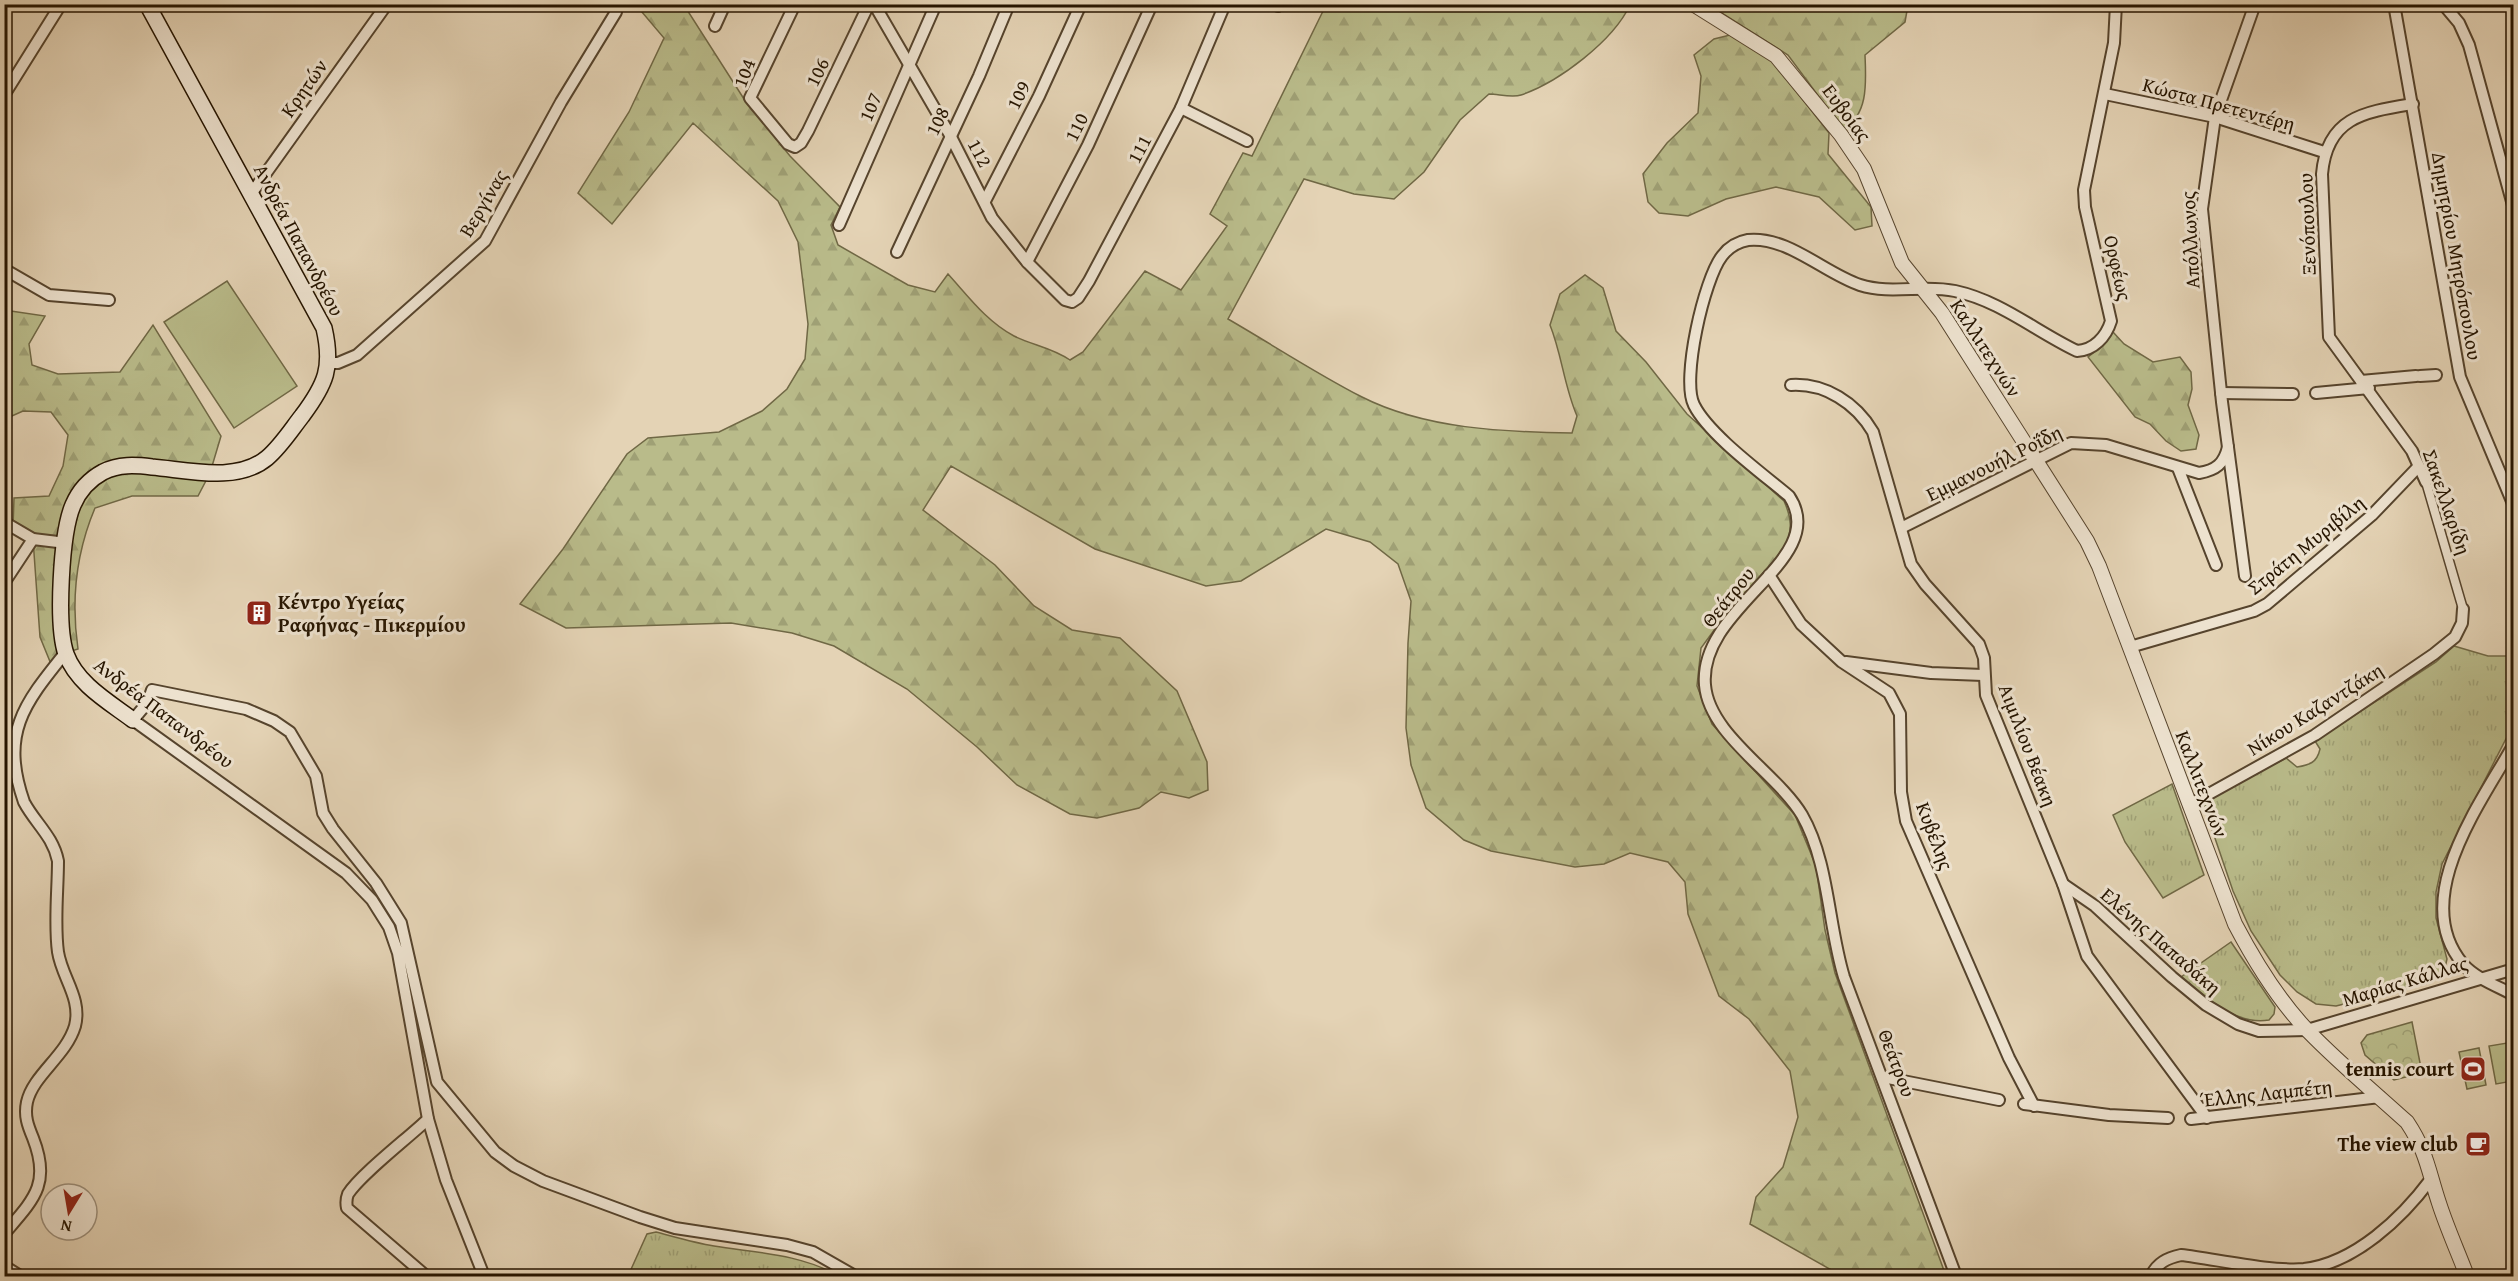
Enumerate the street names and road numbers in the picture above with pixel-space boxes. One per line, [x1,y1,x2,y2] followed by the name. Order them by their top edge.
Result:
[797,52,836,91] street label: 106
[273,53,334,123] street label: Κρητών
[725,54,762,92] street label: 104
[2140,69,2298,138] street label: Κώστα Πρετεντέρη
[998,75,1037,114] street label: 109
[1816,78,1879,148] street label: Ευβοίας
[851,88,889,126] street label: 107
[917,101,956,140] street label: 108
[1056,107,1095,146] street label: 110
[1119,129,1158,168] street label: 111
[961,133,1000,172] street label: 112
[2425,150,2490,362] street label: Δημητρίου Μητρόπουλου
[247,159,352,321] street label: Ανδρέα Παπανδρέου
[451,163,514,242] street label: Βεργίνας
[2290,172,2323,276] street label: Ξενόπουλου
[2172,190,2207,290] street label: Απόλλωνος
[2097,232,2140,304] street label: Ορφέως
[1944,293,2029,403] street label: Καλλιτεχνών
[1921,417,2067,508] street label: Εμμανουήλ Ροΐδη
[2416,445,2479,558] street label: Σακελλαρίδη
[2241,488,2371,601] street label: Στράτη Μυριβίλη
[1694,560,1761,633] street label: Θεάτρου
[88,650,240,775] street label: Ανδρέα Παπανδρέου
[2241,655,2389,762] street label: Νίκου Καζαντζάκη
[1992,679,2065,810] street label: Αιμιλίου Βέακη
[2169,726,2236,841] street label: Καλλιτεχνών
[1909,798,1962,874] street label: Κυβέλης
[2095,880,2228,1001] street label: Ελένης Παπαδάκη
[2338,948,2472,1013] street label: Μαρίας Κάλλας
[1871,1025,1924,1101] street label: Θεάτρου
[2198,1071,2334,1114] street label: Έλλης Λαμπέτη

